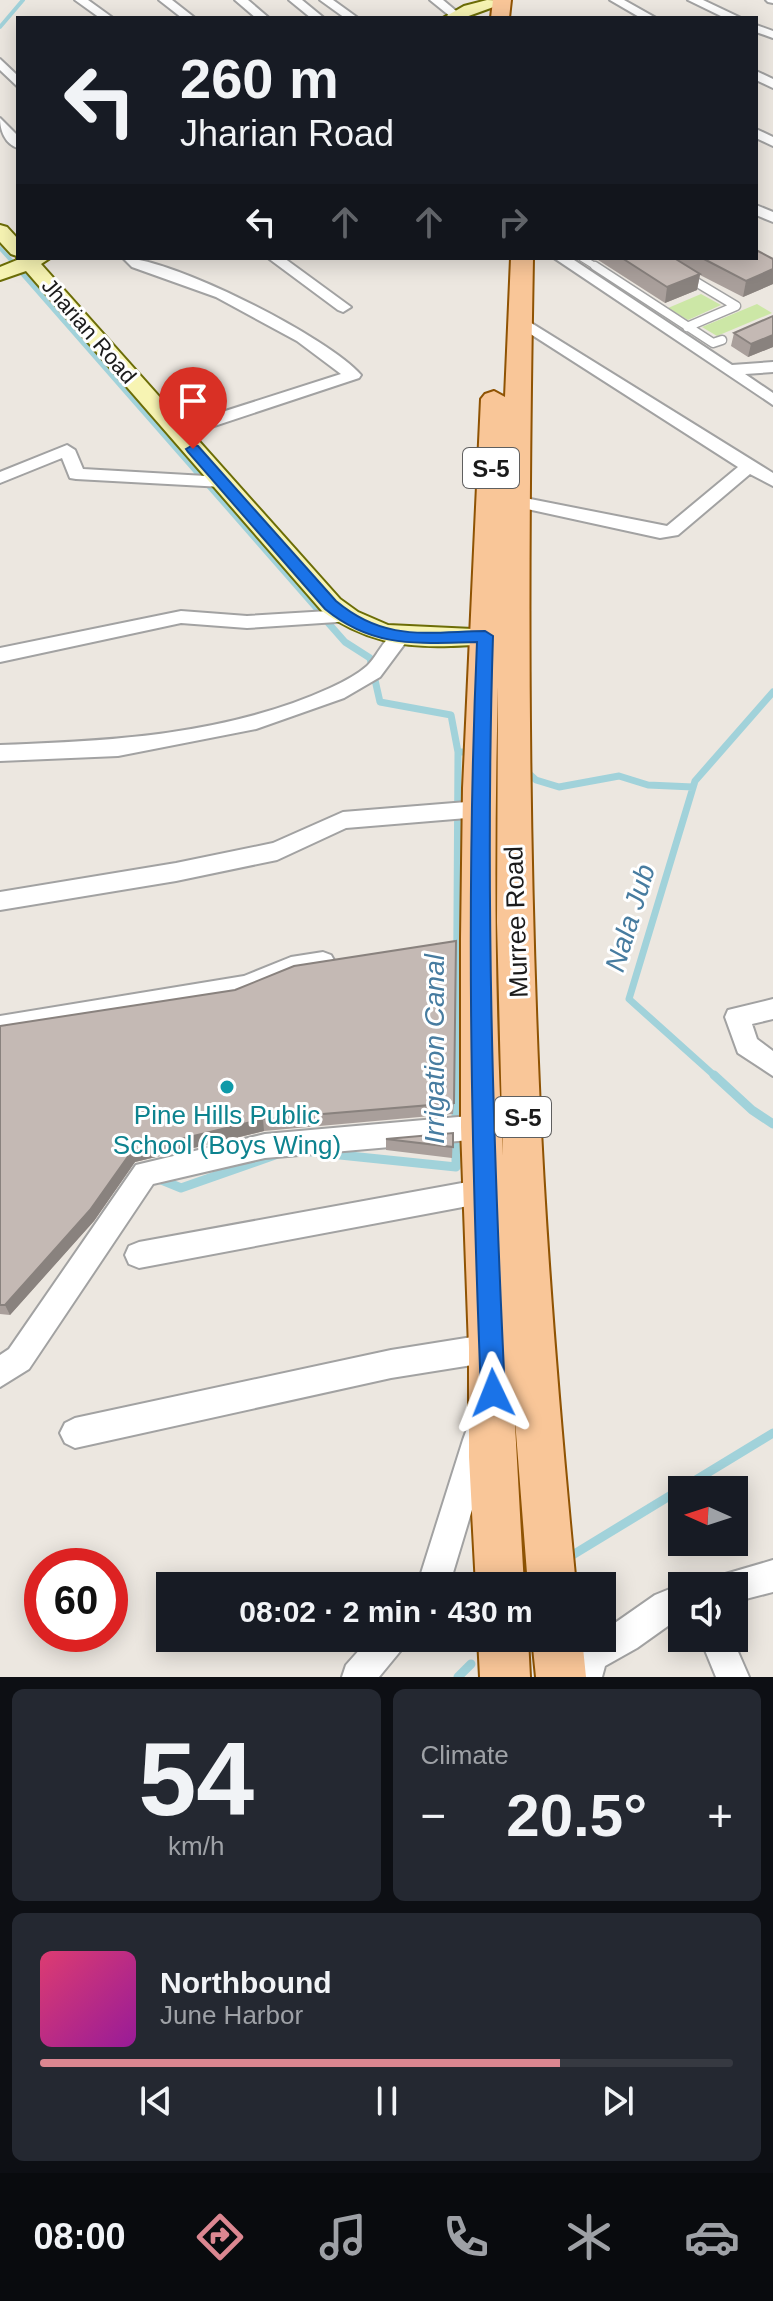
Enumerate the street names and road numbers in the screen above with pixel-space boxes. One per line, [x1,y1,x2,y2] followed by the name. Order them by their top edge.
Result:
[37,273,141,389] street label: Jharian Road
[463,448,519,488] road number: S-5
[498,846,534,998] street label: Murree Road
[495,1097,551,1137] road number: S-5

